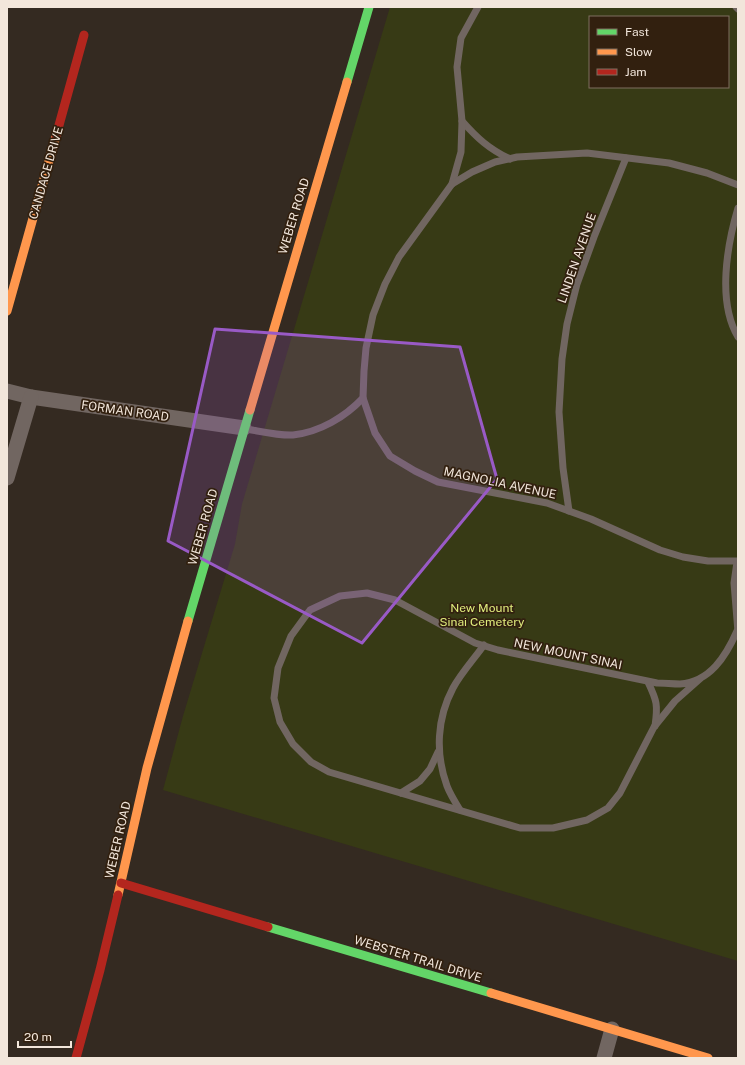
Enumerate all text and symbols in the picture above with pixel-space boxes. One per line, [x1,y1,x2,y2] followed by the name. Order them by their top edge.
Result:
[589,16,729,88] legend
[625,25,650,39] text: Fast
[625,45,653,59] text: Slow
[625,65,647,79] text: Jam
[26,125,66,221] street label: CANDACE DRIVE
[276,176,312,256] street label: WEBER ROAD
[555,211,599,305] street label: LINDEN AVENUE
[80,398,170,424] street label: FORMAN ROAD
[442,464,558,502] street label: MAGNOLIA AVENUE
[185,487,221,567] street label: WEBER ROAD
[439,601,525,629] park label: New Mount Sinai Cemetery
[513,636,623,672] street label: NEW MOUNT SINAI
[102,800,134,880] street label: WEBER ROAD
[352,933,484,985] street label: WEBSTER TRAIL DRIVE
[18,1023,71,1049] scale bar
[24,1030,52,1044] text: 20 m

